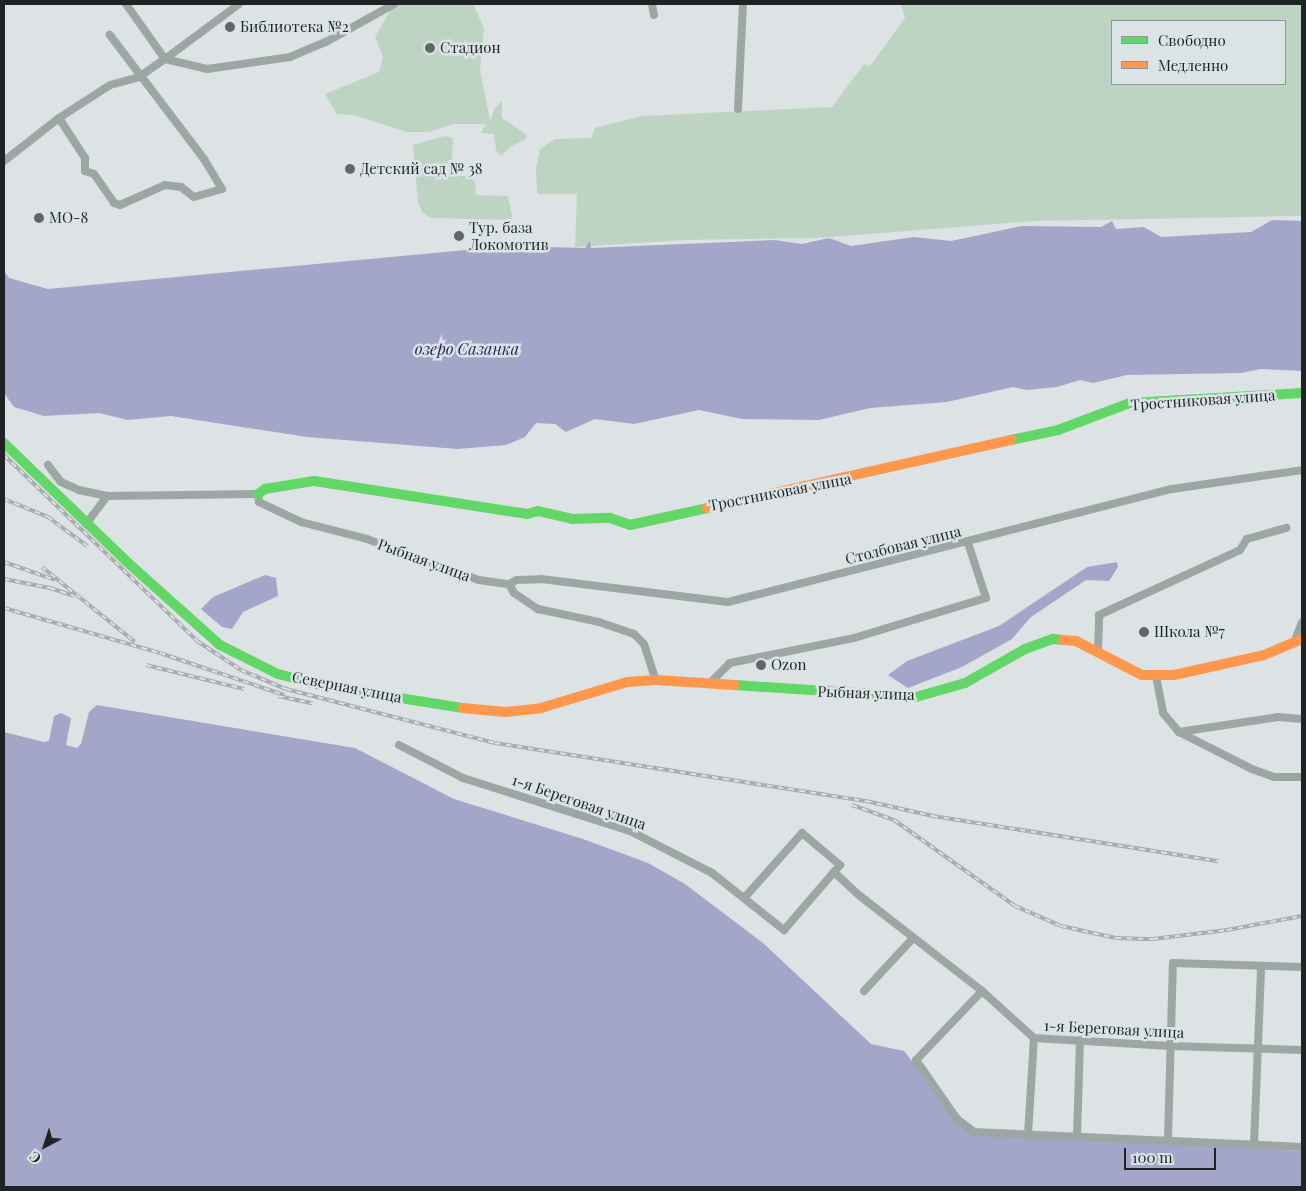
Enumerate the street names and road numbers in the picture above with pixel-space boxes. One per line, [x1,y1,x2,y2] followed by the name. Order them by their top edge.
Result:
[1130,386,1276,414] street label: Тростниковая улица
[707,469,853,515] street label: Тростниковая улица
[843,522,963,568] street label: Столбовая улица
[375,535,473,585] street label: Рыбная улица
[291,668,403,706] street label: Северная улица
[817,682,915,704] street label: Рыбная улица
[510,771,648,833] street label: 1-я Береговая улица
[1043,1016,1185,1042] street label: 1-я Береговая улица

